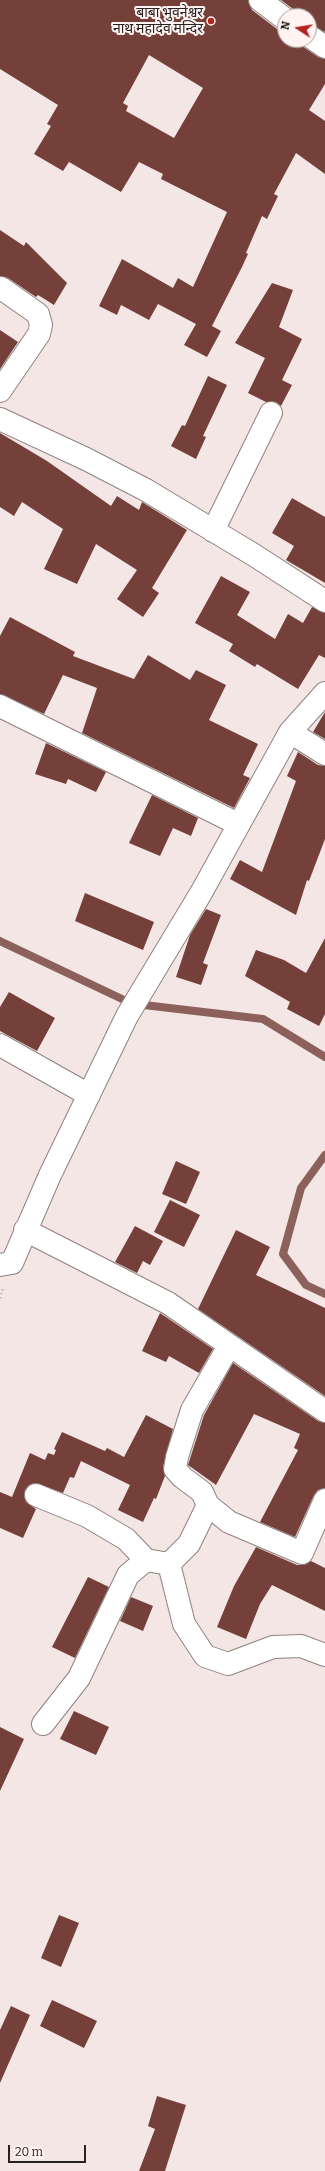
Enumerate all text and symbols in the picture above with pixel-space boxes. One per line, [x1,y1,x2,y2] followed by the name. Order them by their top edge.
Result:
[113,5,203,38] place label: बाबा भुवनेश्वर नाथ महादेव मन्दिर
[277,8,317,48] north arrow
[206,16,216,26] marker: बाबा भुवनेश्वर नाथ महादेव मन्दिर
[279,20,293,31] text: N
[10,2137,88,2163] scale bar
[15,2145,43,2159] text: 20 m

